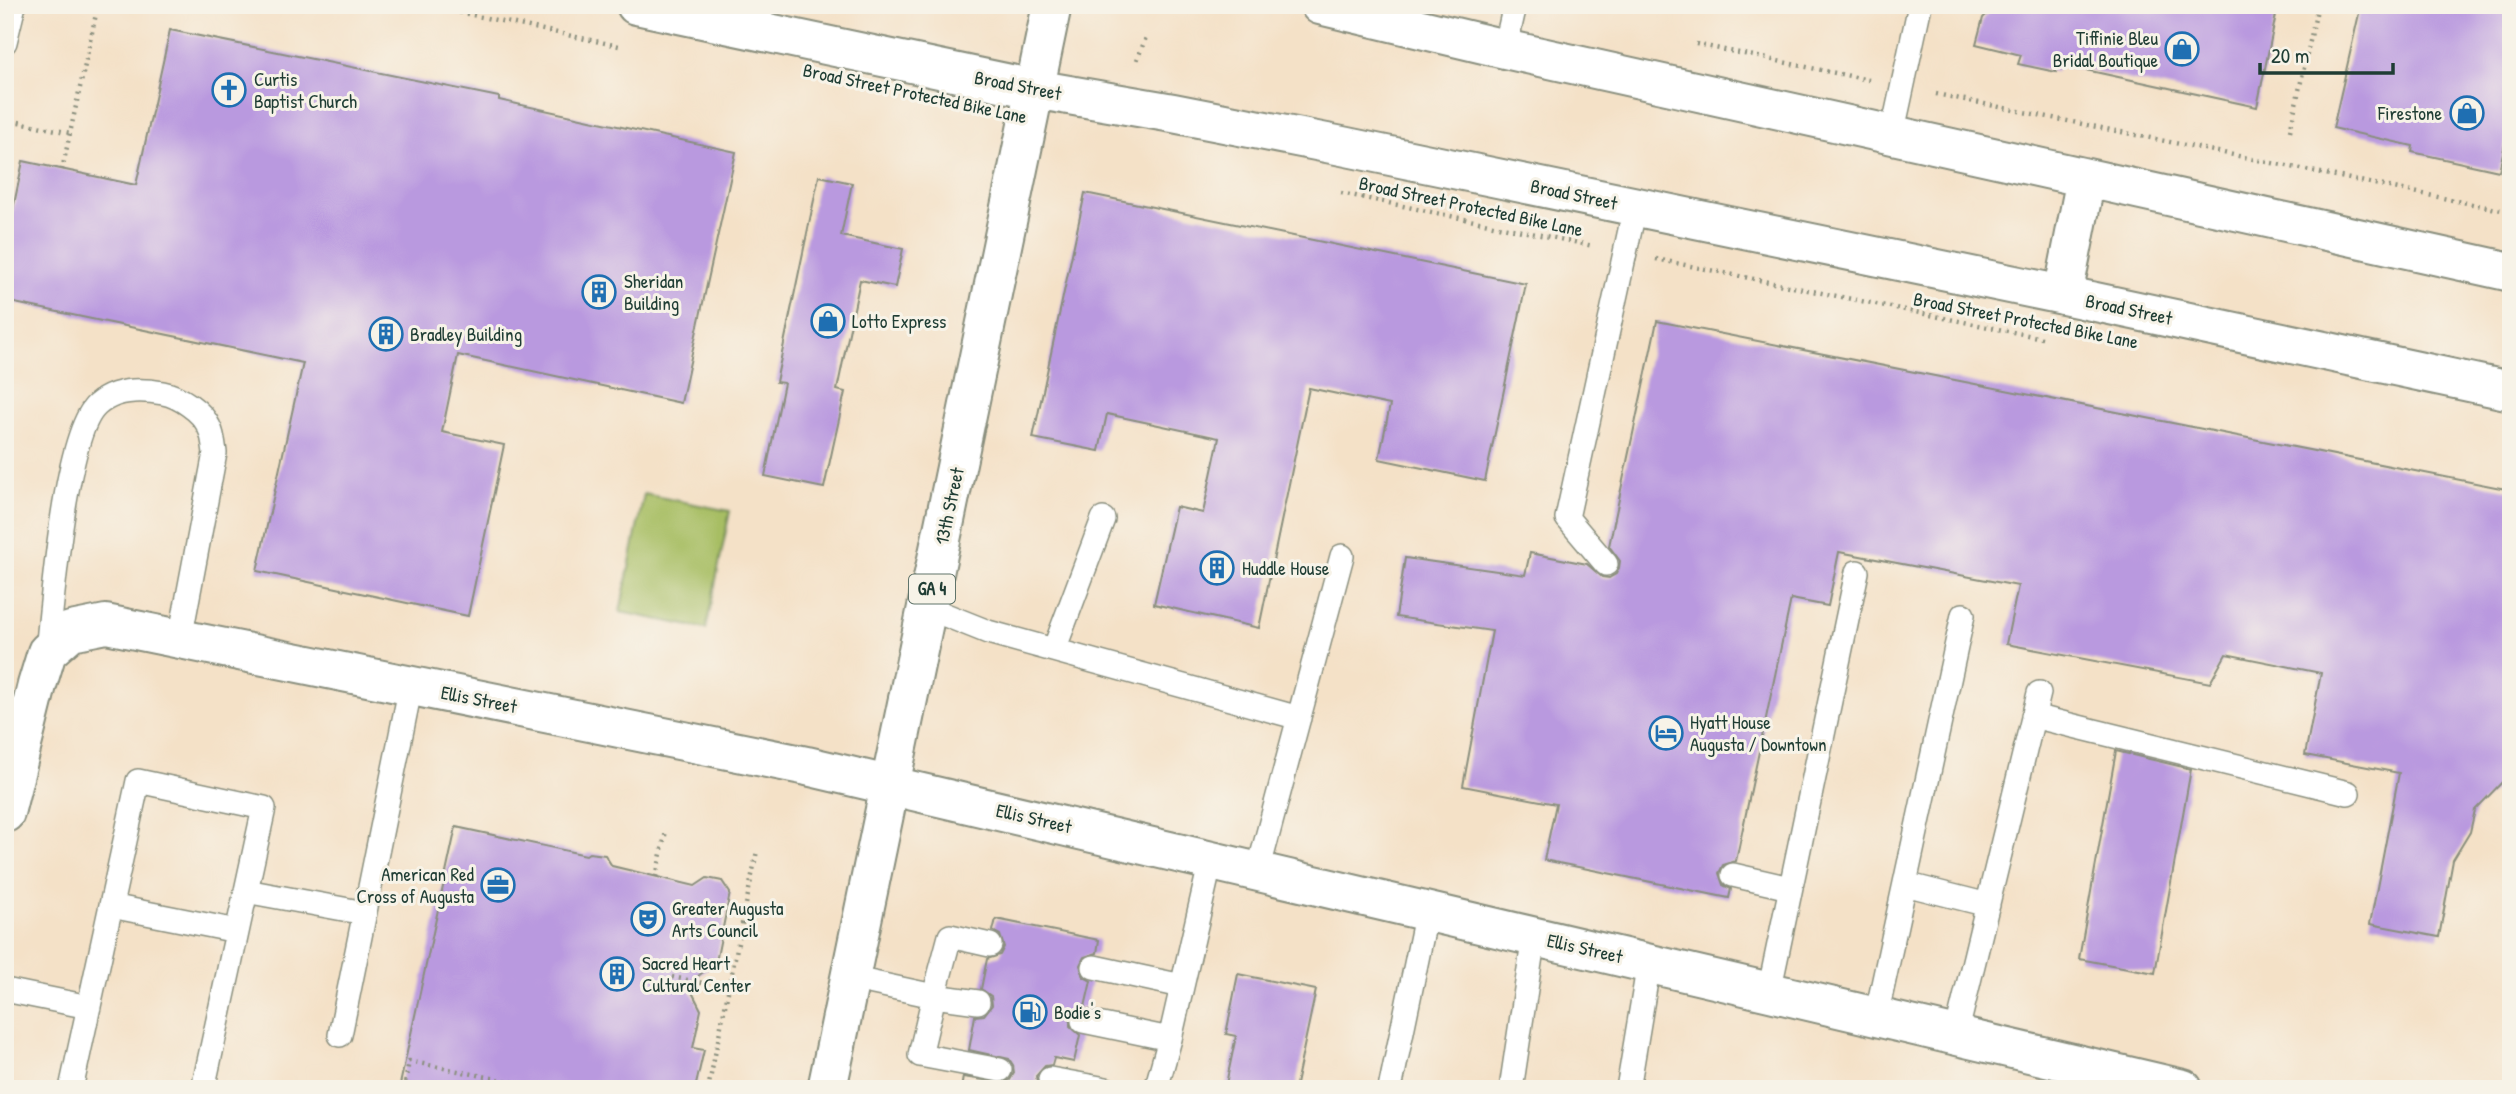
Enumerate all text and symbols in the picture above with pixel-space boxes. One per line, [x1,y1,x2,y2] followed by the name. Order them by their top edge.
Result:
[2053,25,2158,73] place label: Tiffinie Bleu Bridal Boutique
[2163,30,2201,68] shop icon: Tiffinie Bleu Bridal Boutique
[2260,32,2394,76] scale bar
[2271,41,2309,70] text: 20 m
[801,57,1030,130] street label: Broad Street Protected Bike Lane
[972,64,1064,106] street label: Broad Street
[254,66,357,114] place label: Curtis Baptist Church
[210,71,248,109] church icon: Curtis Baptist Church
[2448,94,2486,132] shop icon: Firestone
[2377,100,2442,126] place label: Firestone
[1357,170,1586,243] street label: Broad Street Protected Bike Lane
[1528,172,1620,216] street label: Broad Street
[624,268,683,316] place label: Sheridan Building
[580,273,618,311] building icon: Sheridan Building
[1911,285,2141,355] street label: Broad Street Protected Bike Lane
[2083,287,2175,331] street label: Broad Street
[809,302,847,340] shop icon: Lotto Express
[852,308,946,334] place label: Lotto Express
[367,315,405,353] building icon: Bradley Building
[410,321,522,347] place label: Bradley Building
[928,464,970,547] street label: 13th Street
[1198,549,1236,587] building icon: Huddle House
[1242,555,1330,581] place label: Huddle House
[909,574,955,604] road number: GA 4
[439,679,520,719] street label: Ellis Street
[1690,709,1827,757] place label: Hyatt House Augusta / Downtown
[1647,714,1685,752] hotel icon: Hyatt House Augusta / Downtown
[994,797,1075,839] street label: Ellis Street
[357,861,475,909] place label: American Red Cross of Augusta
[479,866,517,904] office icon: American Red Cross of Augusta
[672,895,784,943] place label: Greater Augusta Arts Council
[629,900,667,938] theatre icon: Greater Augusta Arts Council
[1545,927,1626,969] street label: Ellis Street
[642,950,752,998] place label: Sacred Heart Cultural Center
[598,955,636,993] building icon: Sacred Heart Cultural Center
[1011,993,1049,1031] fuel station icon: Bodie's
[1054,999,1101,1025] place label: Bodie's

